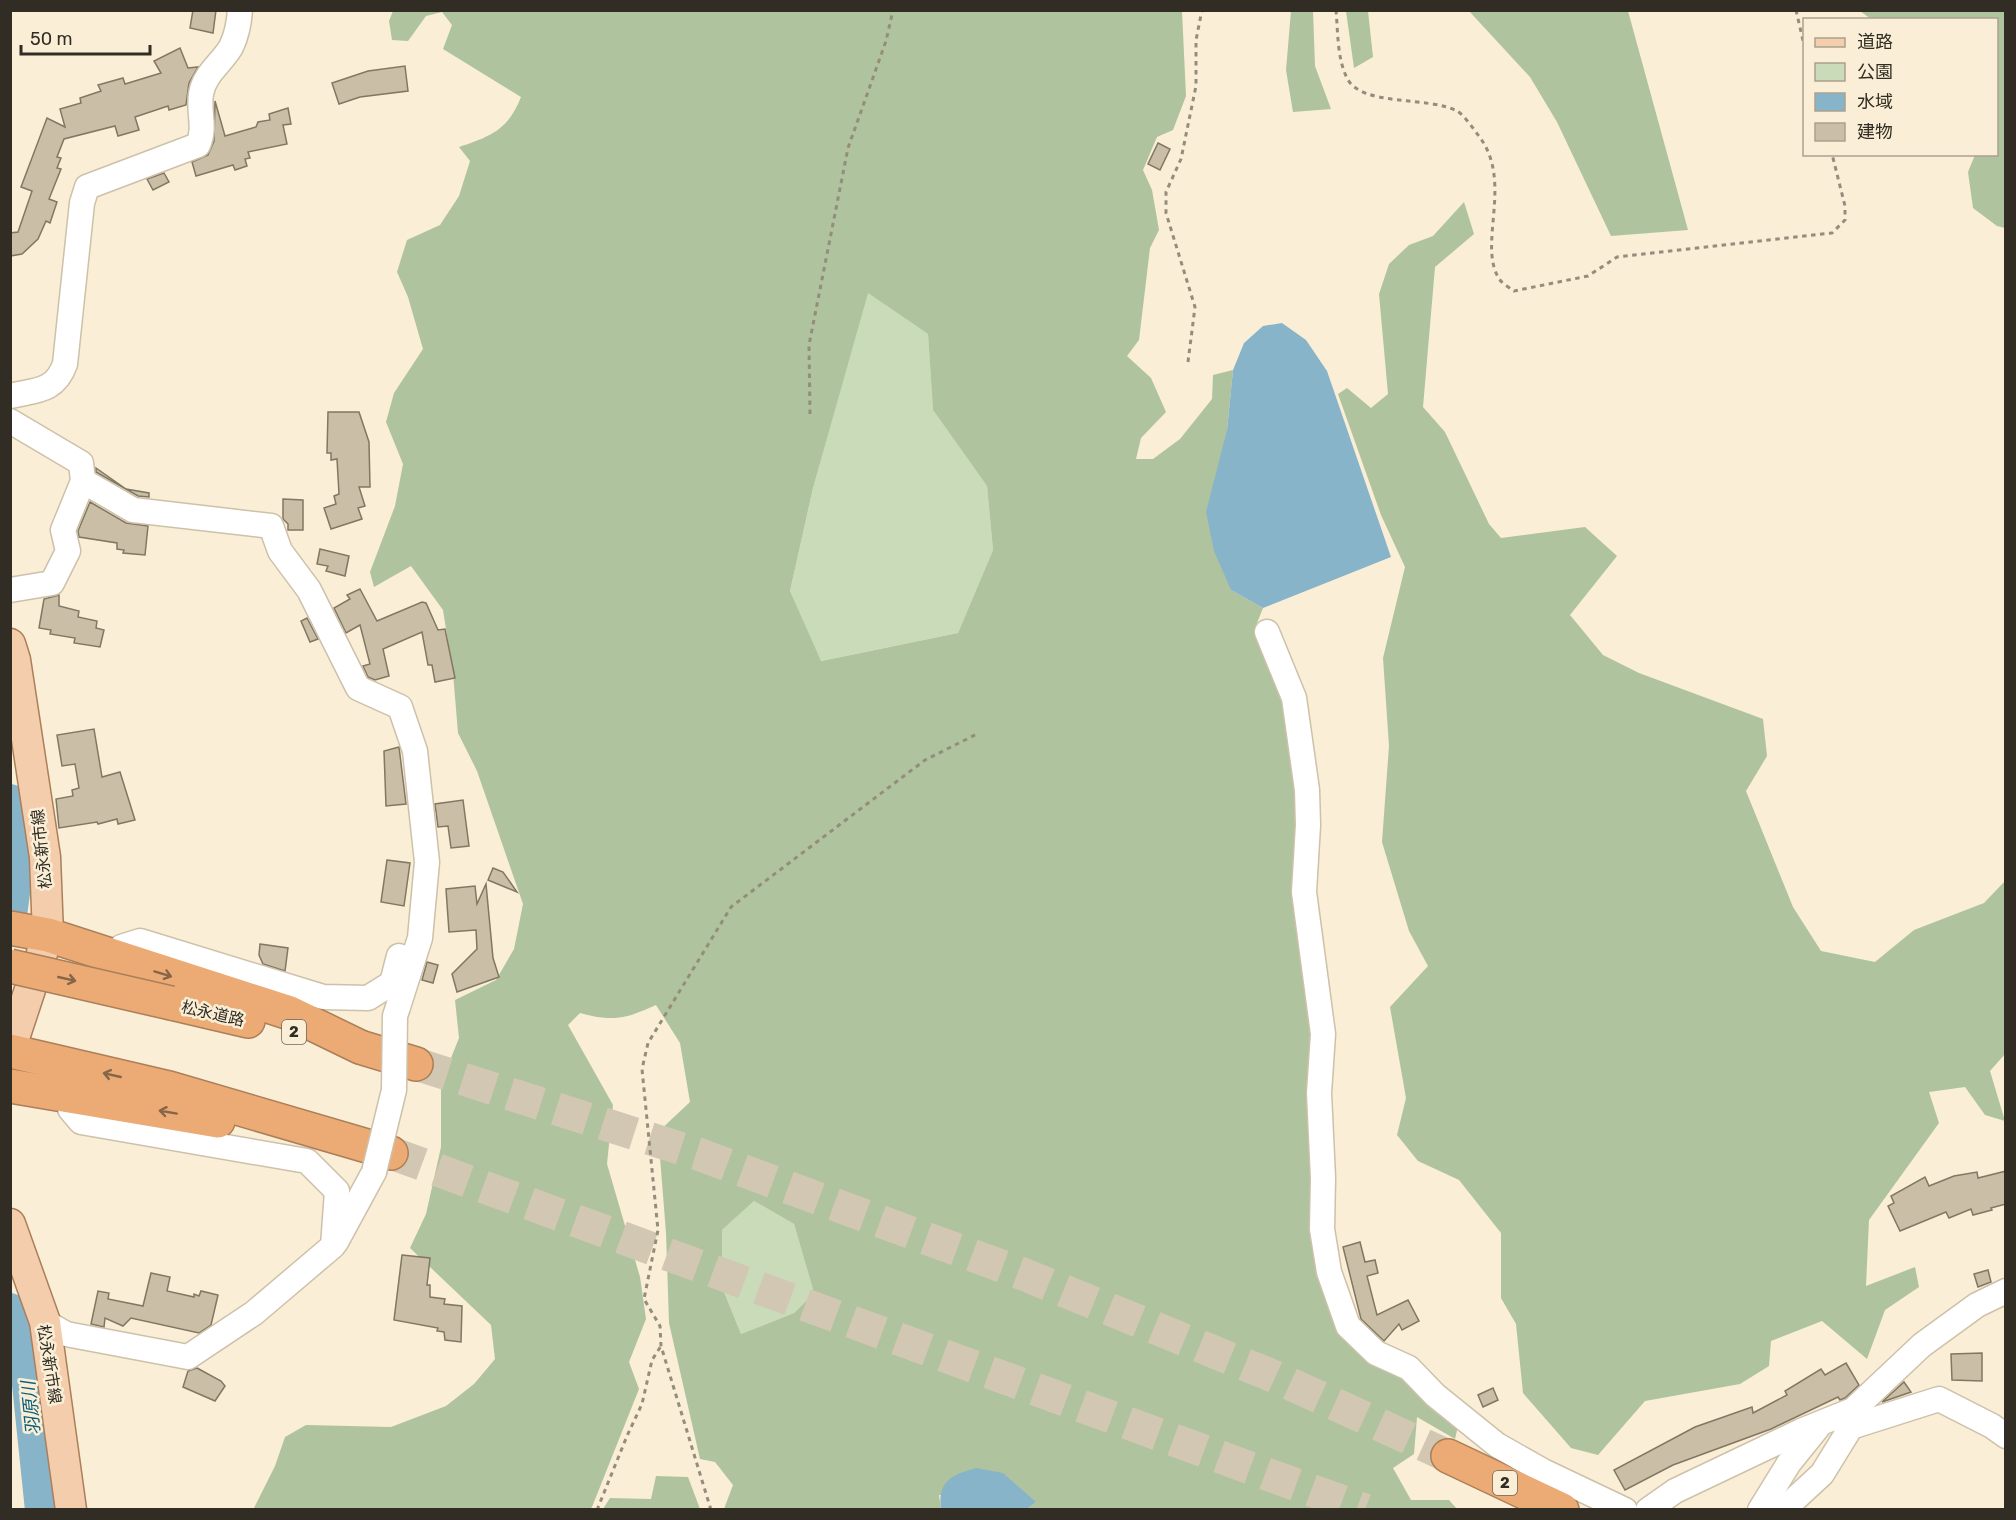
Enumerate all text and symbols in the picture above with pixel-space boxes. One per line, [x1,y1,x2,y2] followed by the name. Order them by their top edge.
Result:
[21,18,150,56] scale bar
[1803,18,1998,156] legend
[30,28,73,50] text: 50 m
[1857,31,1893,53] text: 道路
[1857,61,1893,83] text: 公園
[1857,91,1893,113] text: 水域
[1857,121,1893,143] text: 建物
[28,808,55,890] street label: 松永新市線
[153,969,172,980] one-way arrow
[58,973,77,985] one-way arrow
[180,997,246,1030] street label: 松永道路
[282,1020,306,1044] road number: 2
[102,1068,121,1080] one-way arrow
[159,1106,178,1117] one-way arrow
[34,1323,65,1405] street label: 松永新市線
[17,1378,45,1436] water label: 羽原川
[1493,1471,1517,1495] road number: 2

